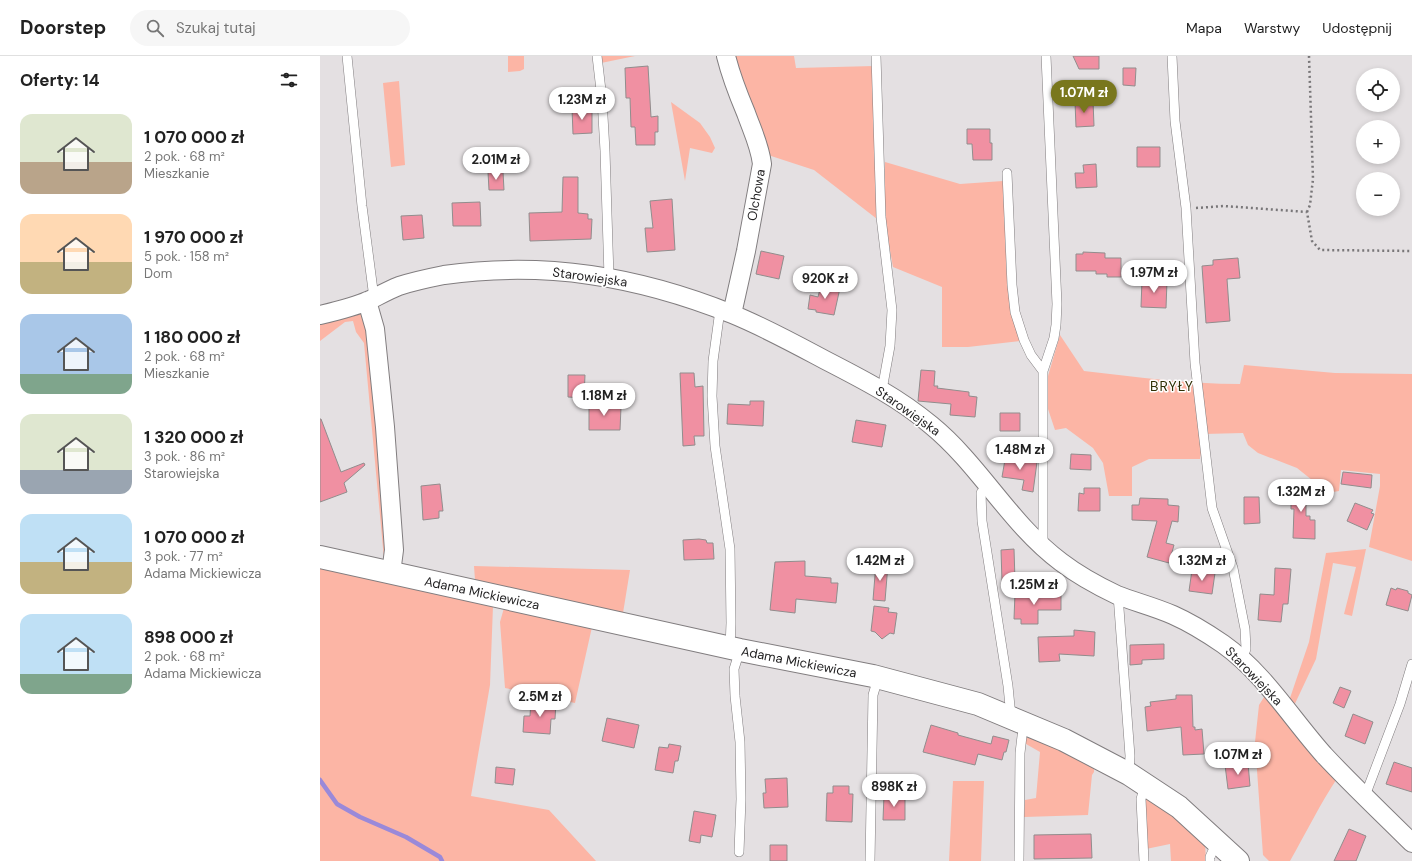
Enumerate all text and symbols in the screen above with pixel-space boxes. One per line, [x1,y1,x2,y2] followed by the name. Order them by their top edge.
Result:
[130,10,410,46] search box
[20,15,106,40] text: Doorstep
[144,17,166,39] icon: search
[176,18,256,38] text: Szukaj tutaj
[1186,19,1222,37] text: Mapa
[1244,19,1300,37] text: Warstwy
[1322,19,1392,37] text: Udostępnij
[1356,68,1400,216] map controls
[1356,68,1400,112] button: locate
[20,69,100,91] text: Oferty: 14
[278,69,300,91] icon: filters
[1043,80,1125,114] pin: 1.07M zł
[1060,84,1108,101] text: 1.07M zł
[541,87,623,121] pin: 1.23M zł
[558,91,606,108] text: 1.23M zł
[1356,120,1400,164] button: +
[144,126,244,148] text: 1 070 000 zł
[52,130,100,178] icon: home
[455,147,537,181] pin: 2.01M zł
[144,148,225,165] text: 2 pok. · 68 m²
[472,151,520,168] text: 2.01M zł
[144,165,209,182] text: Mieszkanie
[743,168,769,222] street label: Olchowa
[1356,172,1400,216] button: −
[144,226,243,248] text: 1 970 000 zł
[52,230,100,278] icon: home
[144,248,229,265] text: 5 pok. · 158 m²
[1113,260,1195,294] pin: 1.97M zł
[551,263,629,291] street label: Starowiejska
[1130,264,1178,281] text: 1.97M zł
[144,265,172,282] text: Dom
[788,266,862,300] pin: 920K zł
[802,270,848,287] text: 920K zł
[144,326,240,348] text: 1 180 000 zł
[52,330,100,378] icon: home
[144,348,225,365] text: 2 pok. · 68 m²
[144,365,209,382] text: Mieszkanie
[1150,377,1194,395] district label: BRYŁY
[872,382,944,440] street label: Starowiejska
[563,383,645,417] pin: 1.18M zł
[581,387,627,404] text: 1.18M zł
[144,426,243,448] text: 1 320 000 zł
[52,430,100,478] icon: home
[979,437,1061,471] pin: 1.48M zł
[995,441,1045,458] text: 1.48M zł
[144,448,225,465] text: 3 pok. · 86 m²
[144,465,219,482] text: Starowiejska
[1260,479,1342,513] pin: 1.32M zł
[1277,483,1325,500] text: 1.32M zł
[144,526,244,548] text: 1 070 000 zł
[52,530,100,578] icon: home
[144,548,223,565] text: 3 pok. · 77 m²
[839,548,921,582] pin: 1.42M zł
[1161,548,1243,582] pin: 1.32M zł
[856,552,904,569] text: 1.42M zł
[1178,552,1226,569] text: 1.32M zł
[144,565,261,582] text: Adama Mickiewicza
[423,572,541,614] street label: Adama Mickiewicza
[993,572,1075,606] pin: 1.25M zł
[1010,576,1058,593] text: 1.25M zł
[144,626,233,648] text: 898 000 zł
[52,630,100,678] icon: home
[740,642,858,682] street label: Adama Mickiewicza
[1222,643,1286,709] street label: Starowiejska
[144,648,225,665] text: 2 pok. · 68 m²
[144,665,261,682] text: Adama Mickiewicza
[503,684,577,718] pin: 2.5M zł
[518,688,562,705] text: 2.5M zł
[1197,742,1279,776] pin: 1.07M zł
[1214,746,1262,763] text: 1.07M zł
[857,774,931,808] pin: 898K zł
[871,778,917,795] text: 898K zł

